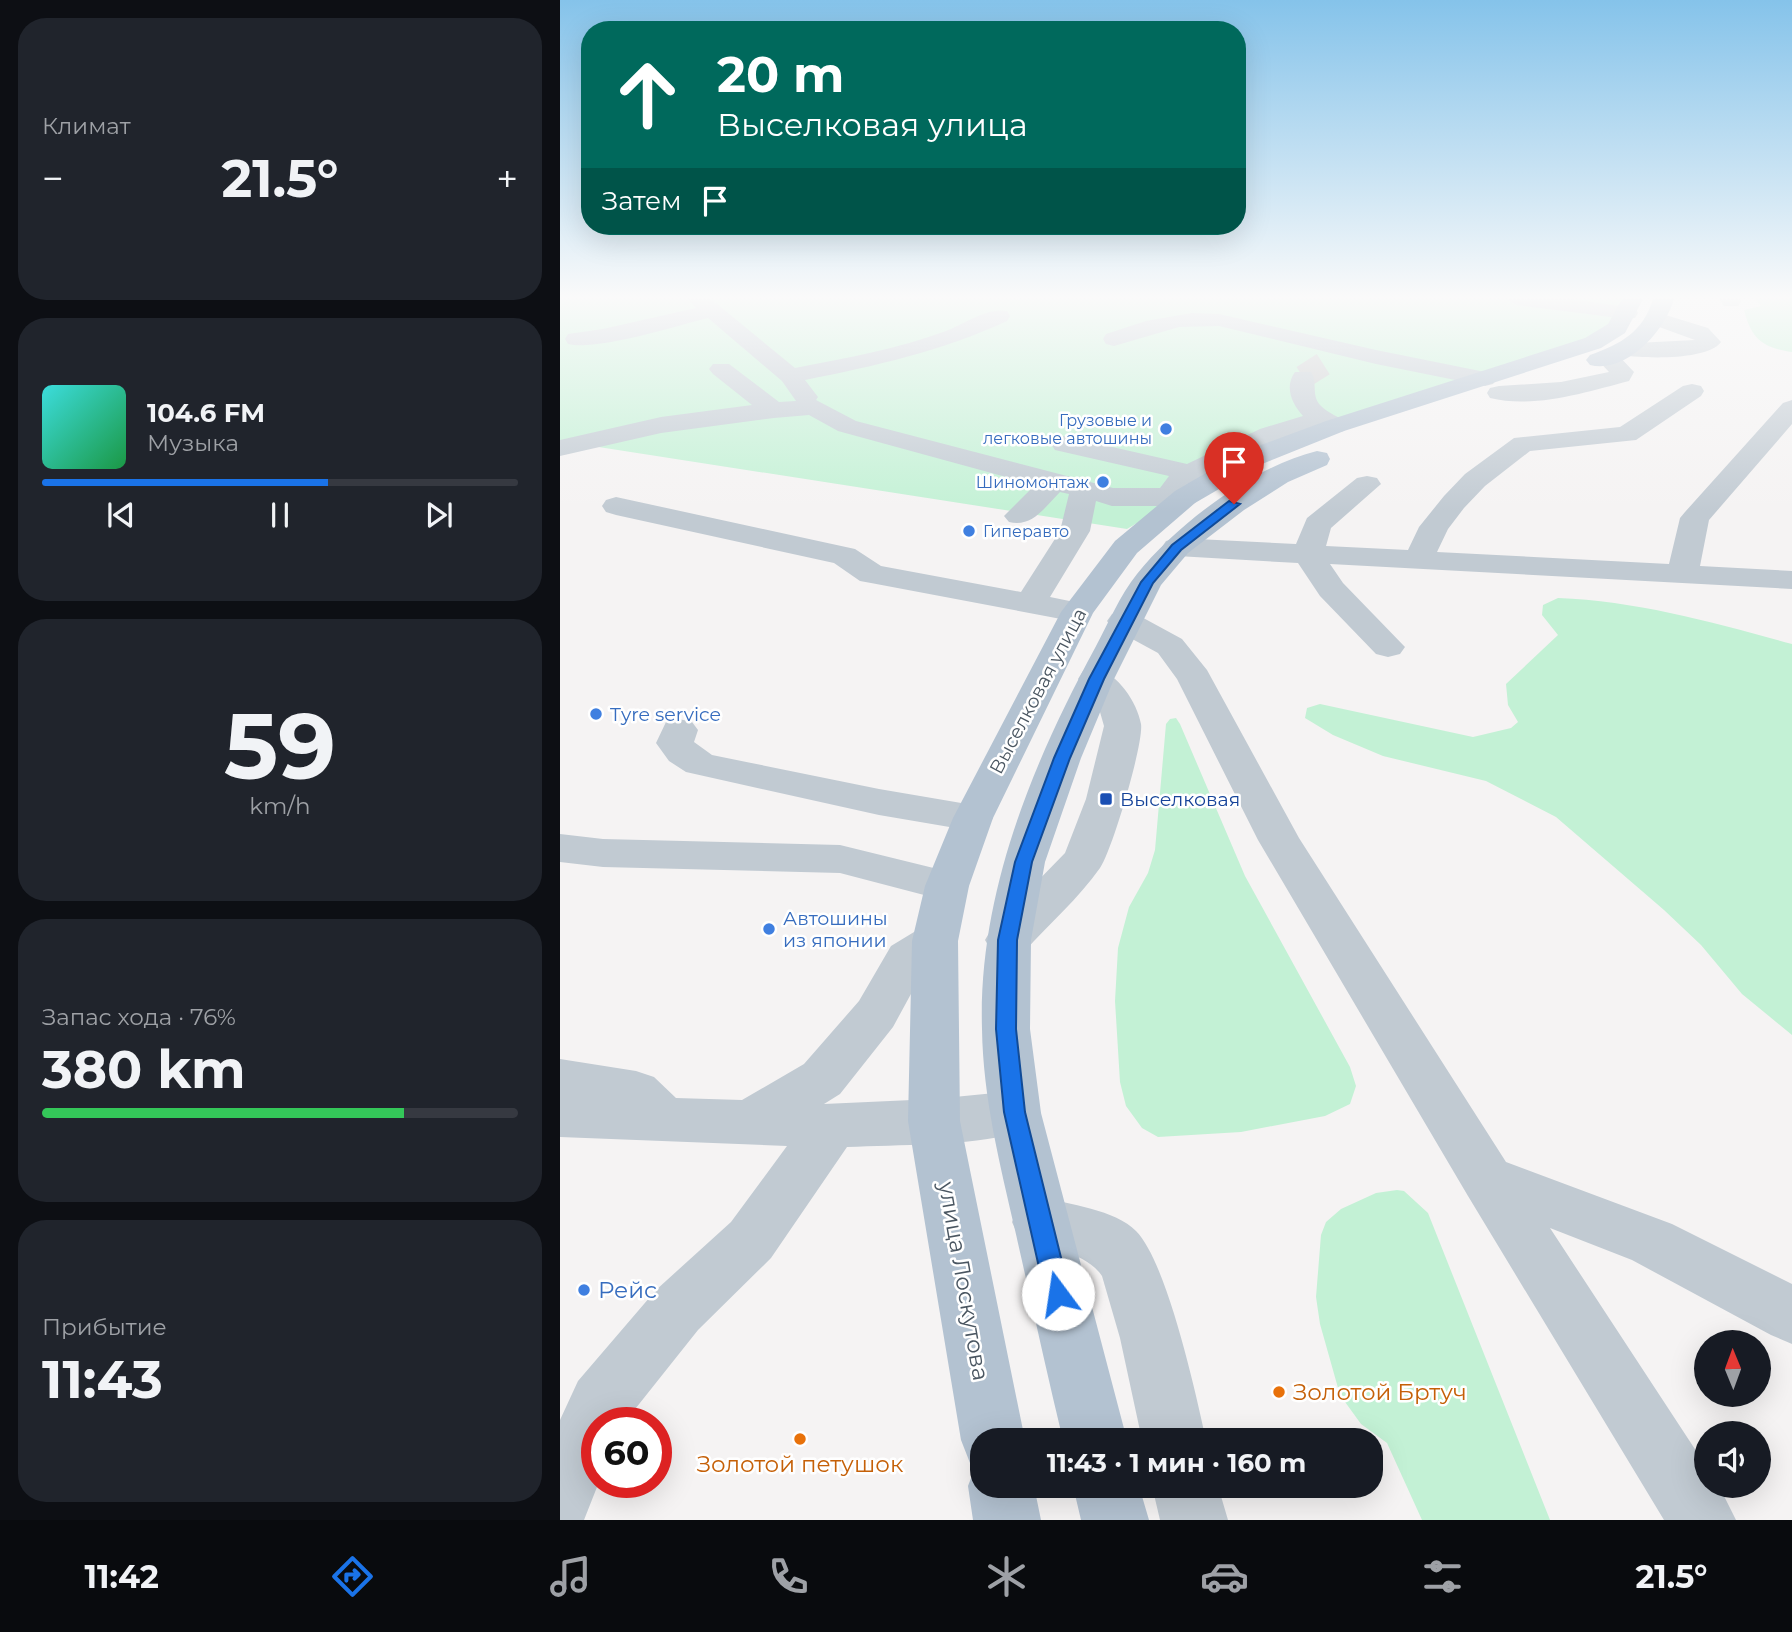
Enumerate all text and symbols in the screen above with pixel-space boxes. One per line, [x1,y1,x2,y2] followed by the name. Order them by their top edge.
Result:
[717,45,844,104] text: 20 m
[602,49,693,140] icon: ahead
[717,105,1028,144] text: Выселковая улица
[42,112,131,140] text: Климат
[221,147,339,210] text: 21.5°
[42,155,64,202] text: −
[496,155,518,202] text: +
[696,182,734,220] icon: arrive
[602,185,682,217] text: Затем
[147,397,265,429] text: 104.6 FM
[983,411,1152,448] place label: Грузовые и легковые автошины
[1158,421,1174,437] marker: Грузовые и легковые автошины
[147,429,239,457] text: Музыка
[1204,432,1264,504] pin
[1215,443,1253,481] icon: arrive
[976,473,1089,492] place label: Шиномонтаж
[1095,474,1111,490] marker: Шиномонтаж
[102,496,140,534] icon: previous
[261,496,299,534] icon: pause
[420,496,458,534] icon: next
[983,522,1069,541] place label: Гиперавто
[961,523,977,539] marker: Гиперавто
[985,604,1091,778] street label: Выселковая улица
[224,691,336,802] text: 59
[610,703,721,726] place label: Tyre service
[588,706,604,722] marker: Tyre service
[1120,788,1240,811] place label: Выселковая
[1098,791,1114,807] marker: Выселковая
[249,792,311,820] text: km/h
[783,907,888,952] place label: Автошины из японии
[761,921,777,937] marker: Автошины из японии
[42,1003,236,1031] text: Запас хода · 76%
[42,1038,246,1101] text: 380 km
[933,1178,995,1383] street label: улица Лоскутова
[1021,1257,1095,1331] position arrow
[598,1276,657,1304] place label: Рейс
[576,1282,592,1298] marker: Рейс
[42,1313,167,1341] text: Прибытие
[1694,1330,1771,1407] north arrow
[1694,1330,1771,1498] map controls
[42,1348,163,1411] text: 11:43
[1293,1378,1467,1406] place label: Золотой Бртуч
[1271,1384,1287,1400] marker: Золотой Бртуч
[581,1407,672,1498] speed limit sign: 60
[1694,1421,1771,1498] button: sound
[792,1431,808,1447] marker: Золотой петушок
[1047,1447,1306,1479] text: 11:43 · 1 мин · 160 m
[697,1450,904,1478] place label: Золотой петушок
[328,1552,377,1601] icon: directions
[546,1552,595,1601] icon: music
[764,1552,813,1601] icon: phone
[982,1552,1031,1601] icon: climate
[1200,1552,1249,1601] icon: car
[1418,1552,1467,1601] icon: filters
[84,1557,159,1596] text: 11:42
[1635,1557,1707,1596] text: 21.5°

